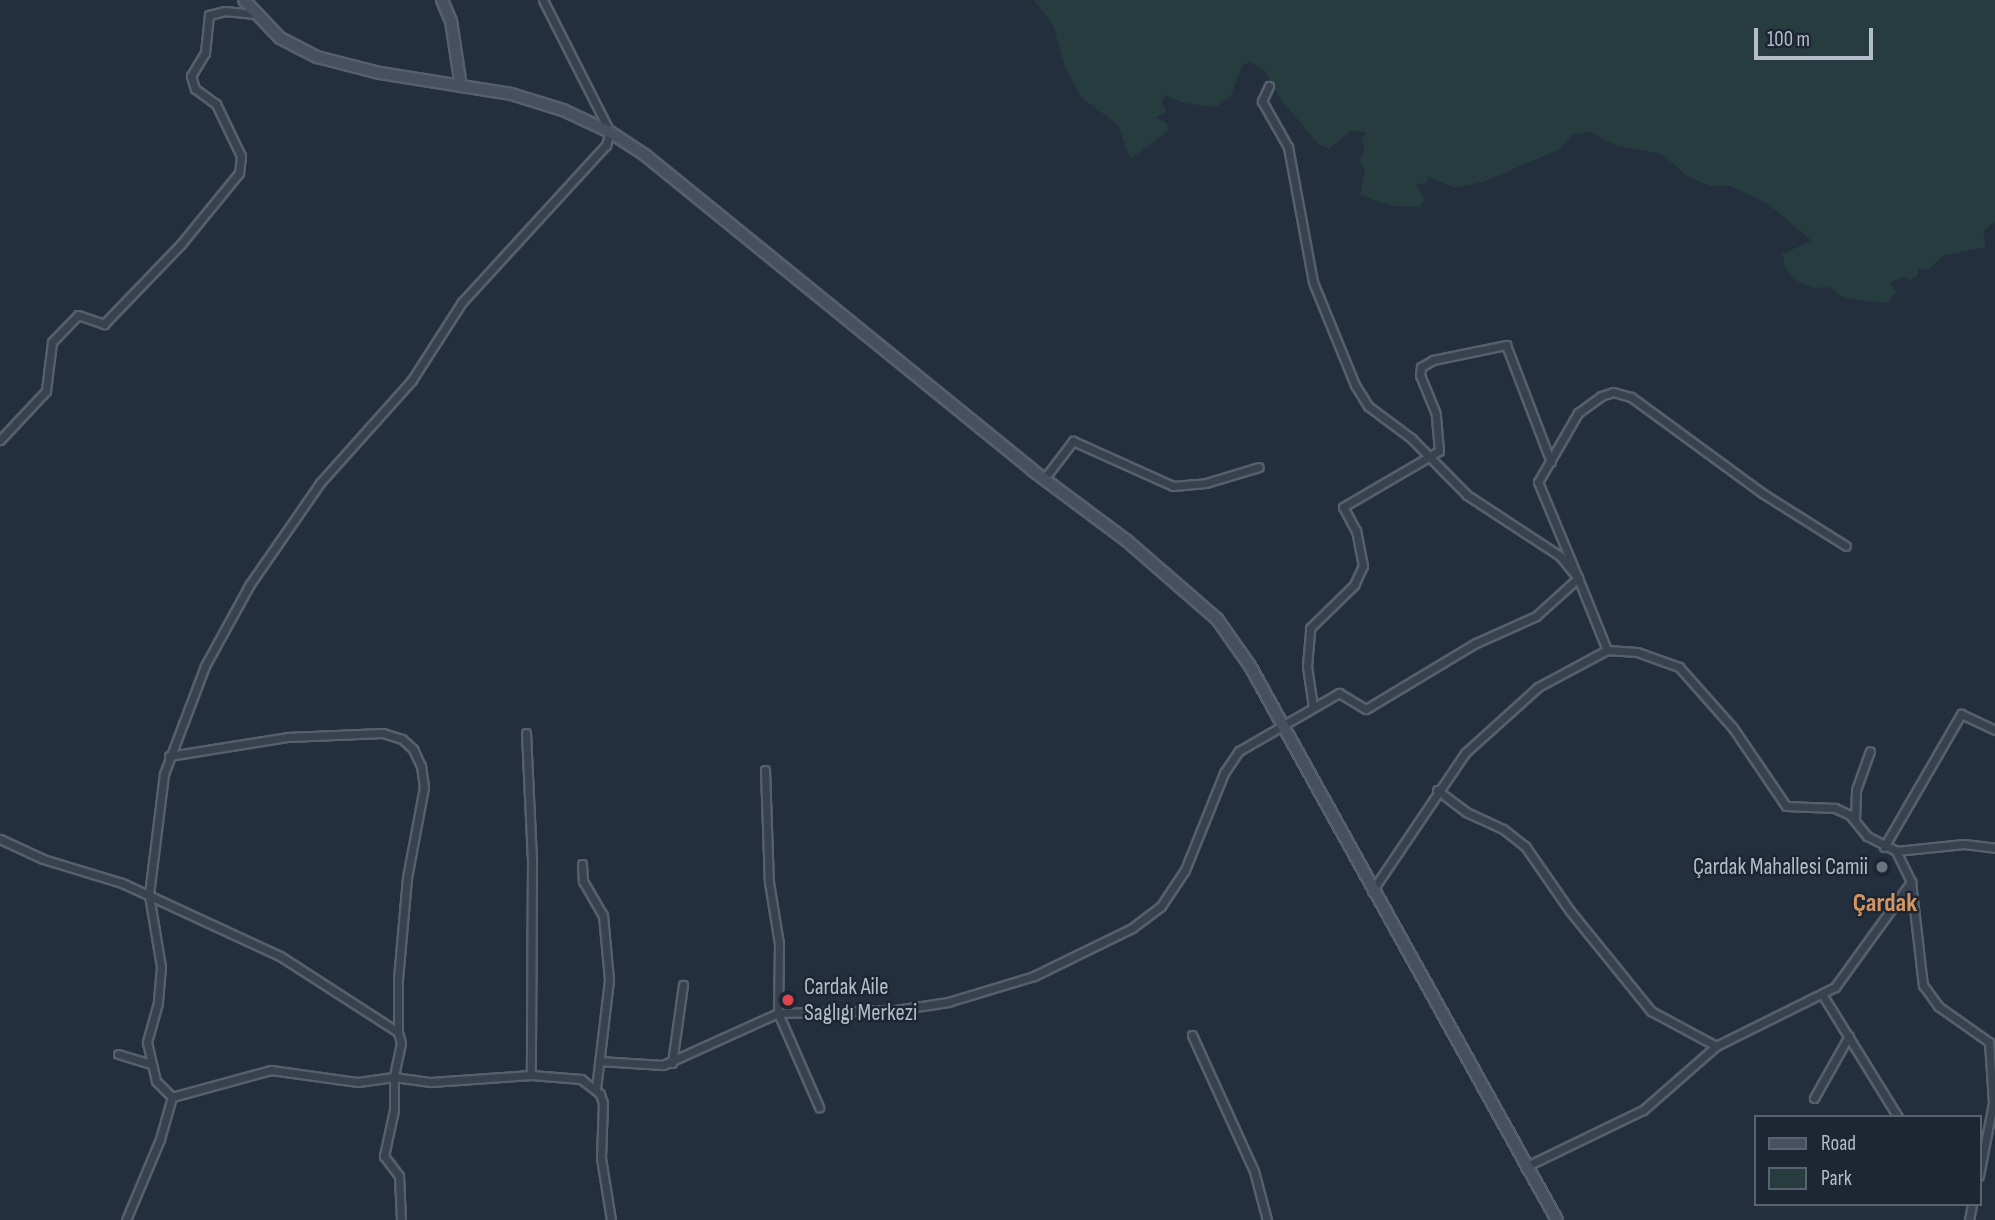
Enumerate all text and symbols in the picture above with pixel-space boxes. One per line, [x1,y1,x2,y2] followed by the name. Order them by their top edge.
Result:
[1757,14,1876,58] scale bar
[1767,27,1810,52] text: 100 m
[1693,853,1868,881] place label: Çardak Mahallesi Camii
[1874,859,1890,875] marker: Çardak Mahallesi Camii
[1853,888,1917,920] district label: Çardak
[804,973,917,1027] place label: Cardak Aile Saglıgı Merkezi
[778,990,798,1010] marker: Cardak Aile Saglıgı Merkezi
[1754,1115,1981,1206] legend
[1821,1131,1856,1156] text: Road
[1821,1166,1852,1191] text: Park

